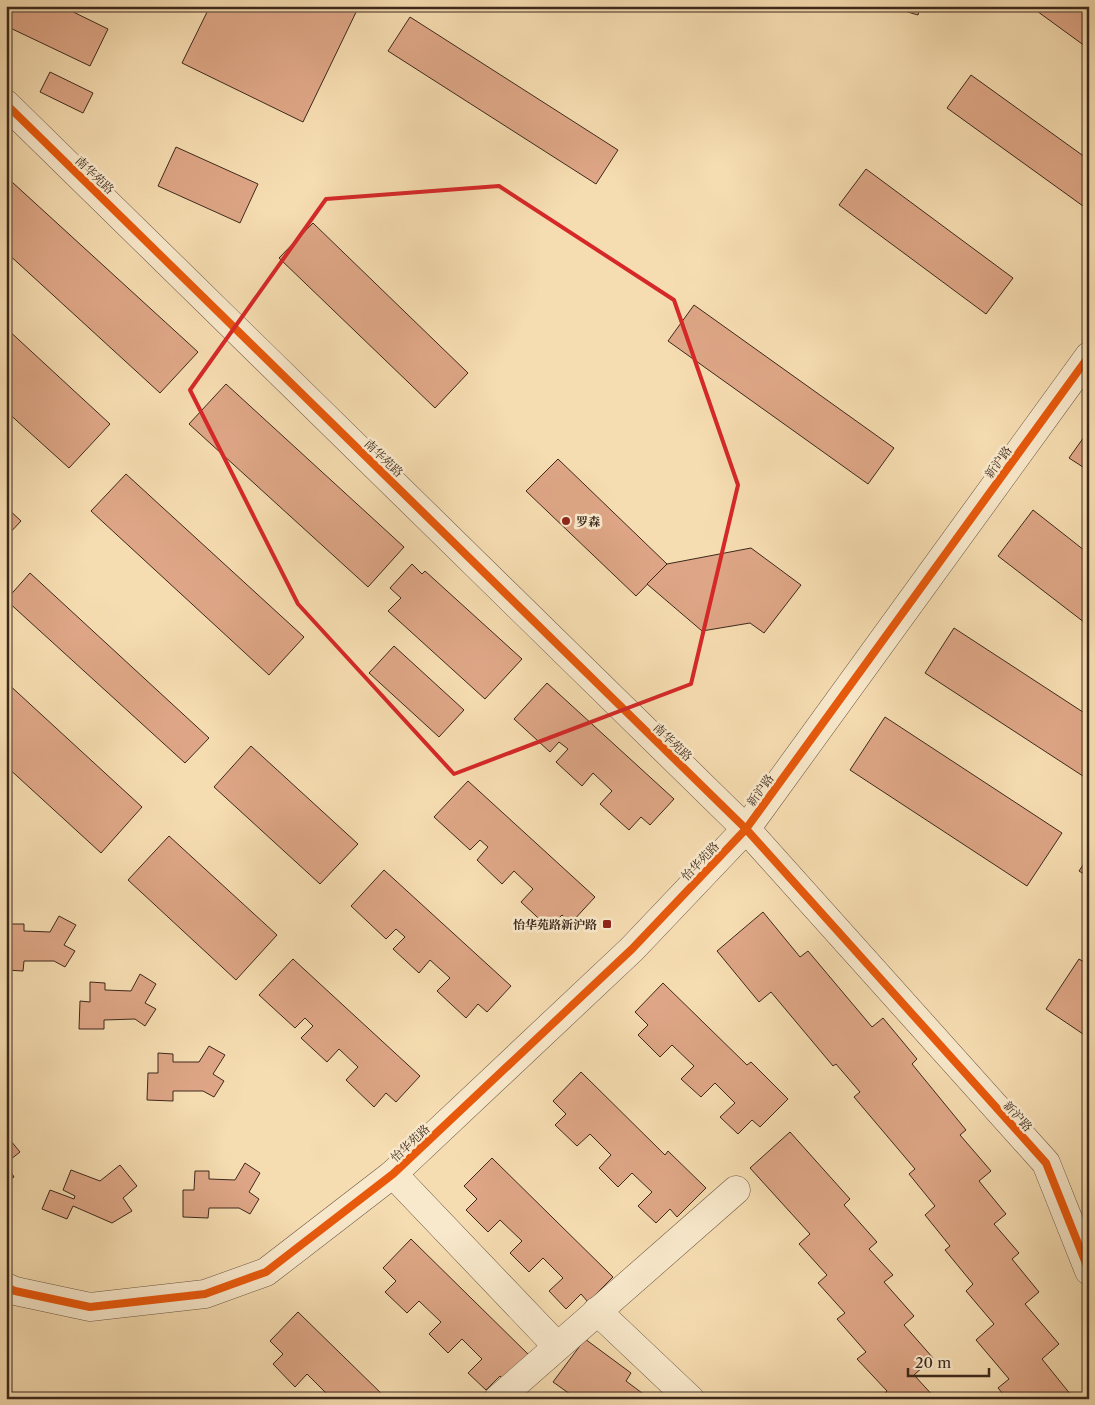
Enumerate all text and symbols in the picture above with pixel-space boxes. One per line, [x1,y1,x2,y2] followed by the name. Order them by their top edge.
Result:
[73,153,117,197] street label: 南华苑路
[362,436,406,480] street label: 南华苑路
[981,443,1015,481] street label: 新沪路
[576,514,601,529] place label: 罗森
[560,515,572,527] marker: 罗森
[651,720,695,764] street label: 南华苑路
[743,771,777,809] street label: 新沪路
[678,839,722,883] street label: 怡华苑路
[513,917,597,932] place label: 怡华苑路新沪路
[601,918,613,930] marker: 怡华苑路新沪路
[1000,1098,1036,1134] street label: 新沪路
[387,1121,433,1165] street label: 怡华苑路
[908,1345,989,1377] scale bar
[915,1353,951,1372] text: 20 m

